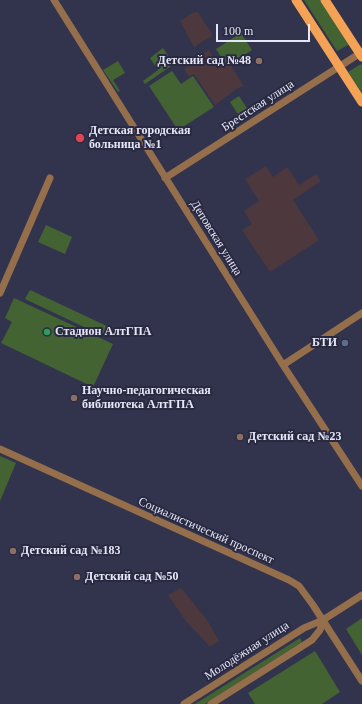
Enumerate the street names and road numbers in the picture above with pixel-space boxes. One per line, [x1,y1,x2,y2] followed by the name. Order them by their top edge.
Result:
[219,77,297,135] street label: Брестская улица
[187,198,245,278] street label: Деповская улица
[136,495,276,567] street label: Социалистический проспект
[202,618,292,684] street label: Молодёжная улица

